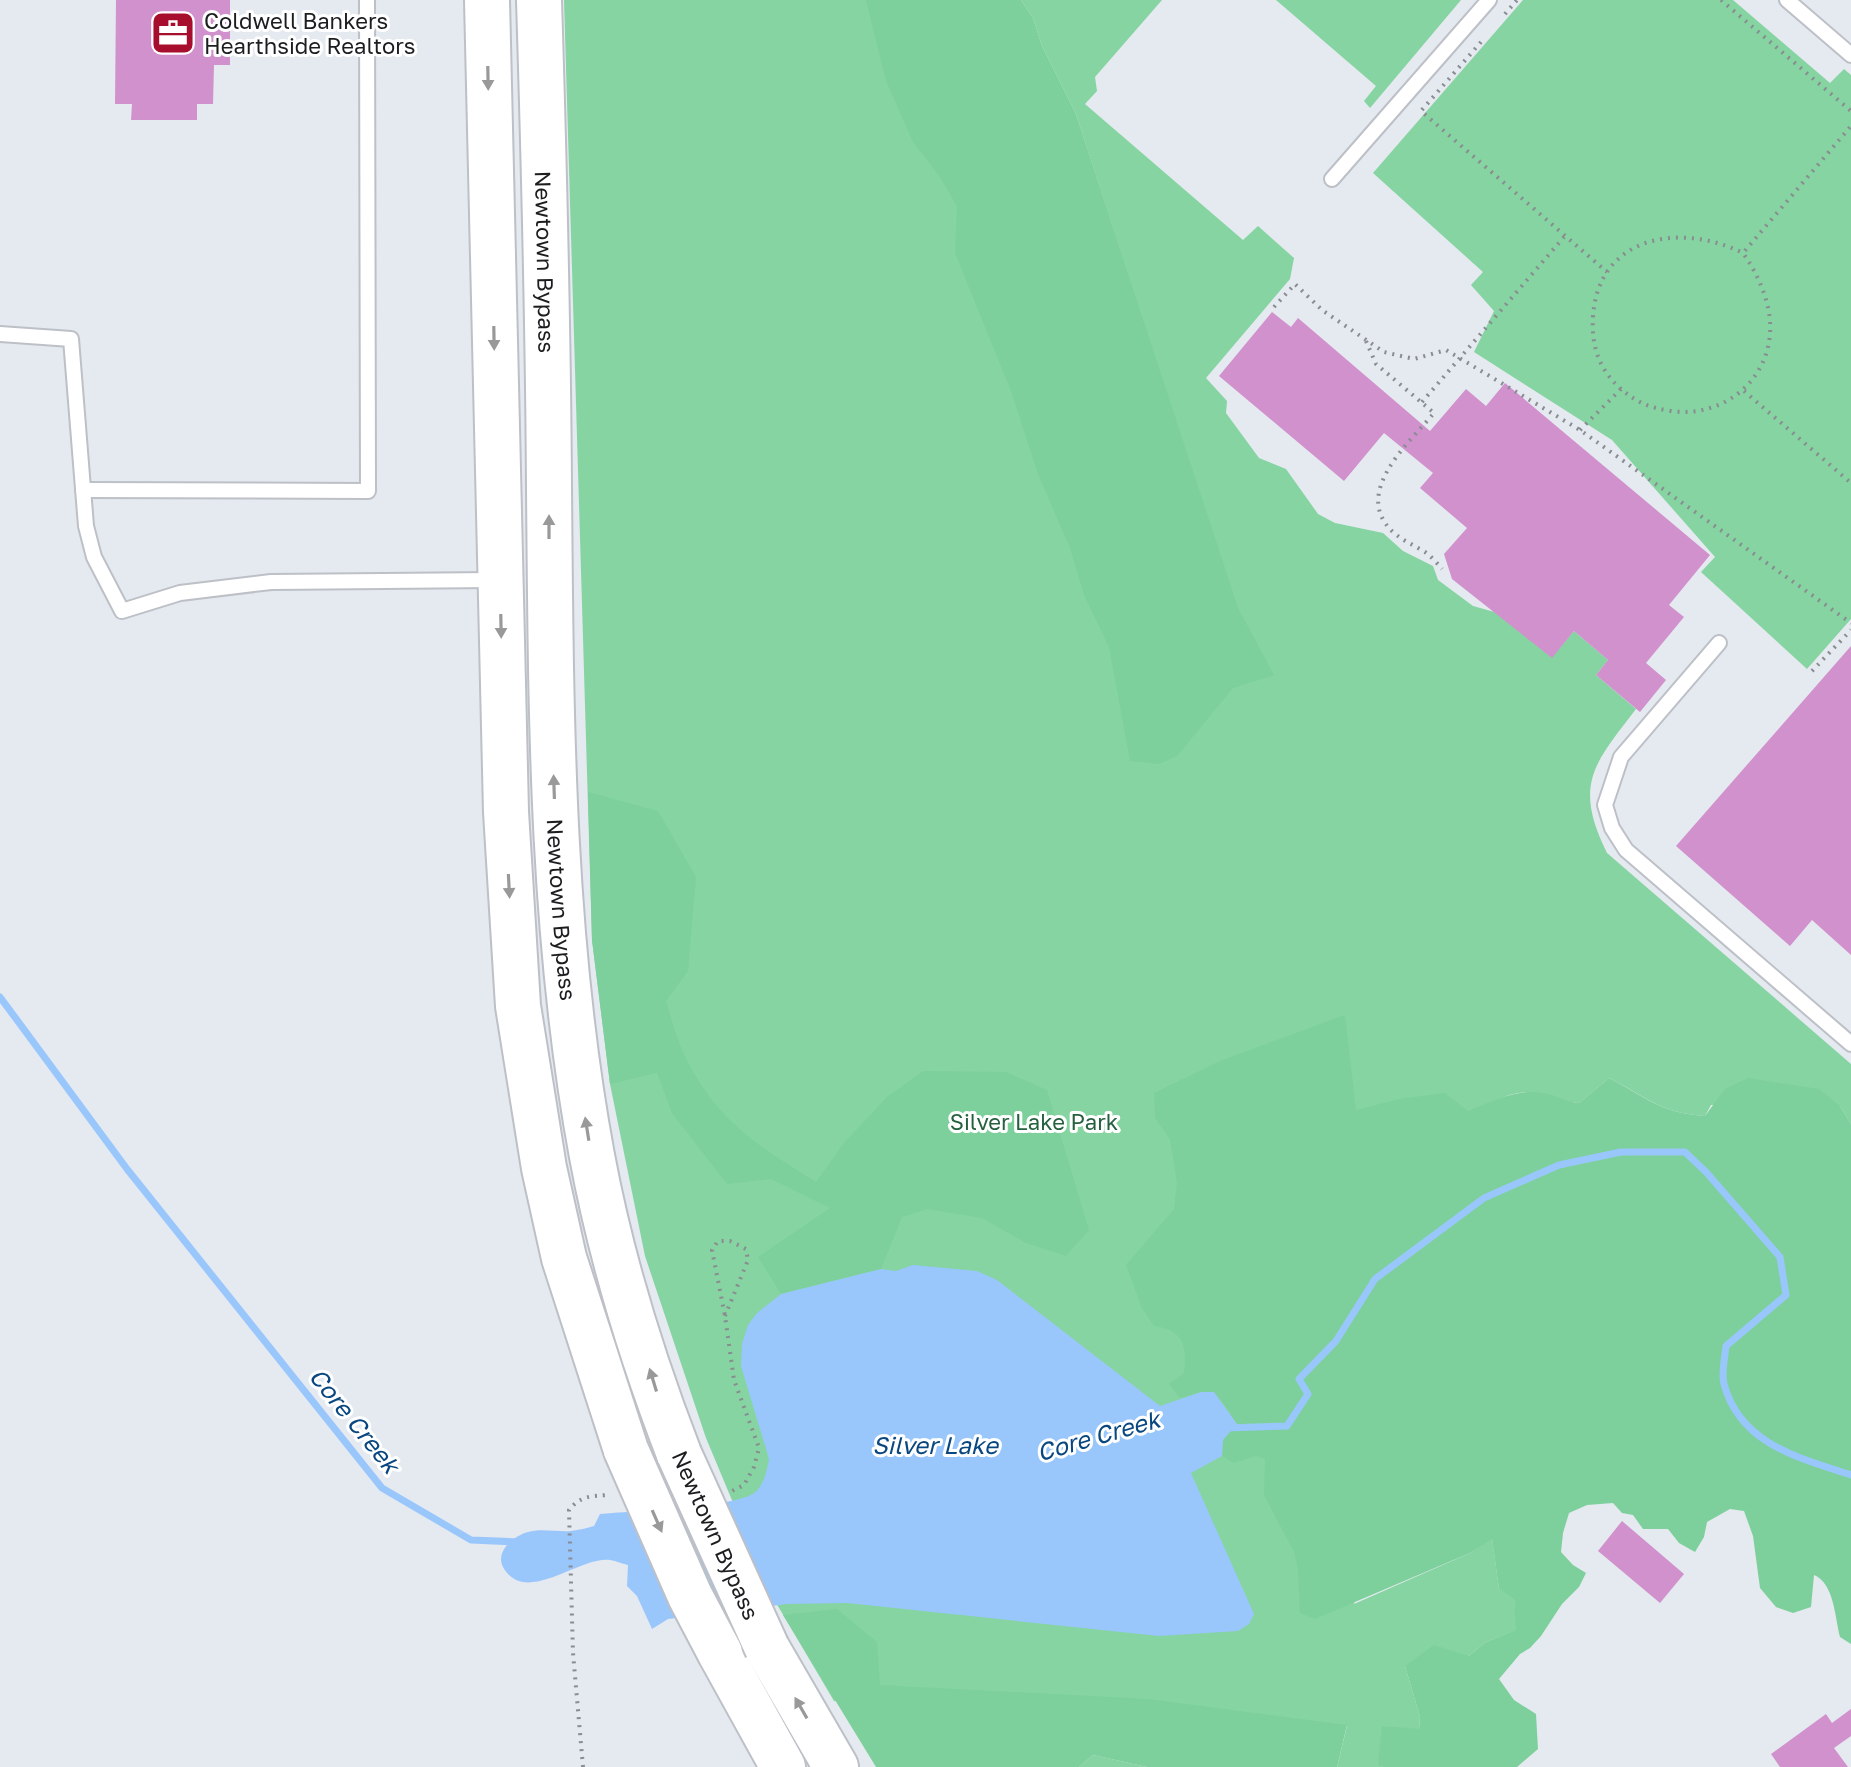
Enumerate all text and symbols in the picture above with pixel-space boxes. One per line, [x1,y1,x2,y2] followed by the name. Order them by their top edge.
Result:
[204,7,415,59] place label: Coldwell Bankers Hearthside Realtors
[149,9,197,57] office icon: Coldwell Bankers Hearthside Realtors
[482,66,494,91] one-way arrow
[530,170,561,353] street label: Newtown Bypass
[487,326,500,351] one-way arrow
[543,514,555,539] one-way arrow
[495,614,507,639] one-way arrow
[547,774,560,799] one-way arrow
[542,818,583,1002] street label: Newtown Bypass
[503,874,516,899] one-way arrow
[950,1108,1118,1135] park label: Silver Lake Park
[580,1116,593,1141] one-way arrow
[304,1362,408,1480] water label: Core Creek
[646,1368,658,1392] one-way arrow
[1033,1403,1165,1466] water label: Core Creek
[872,1430,1000,1459] water label: Silver Lake
[667,1446,765,1624] street label: Newtown Bypass
[650,1510,664,1533] one-way arrow
[794,1697,808,1719] one-way arrow

